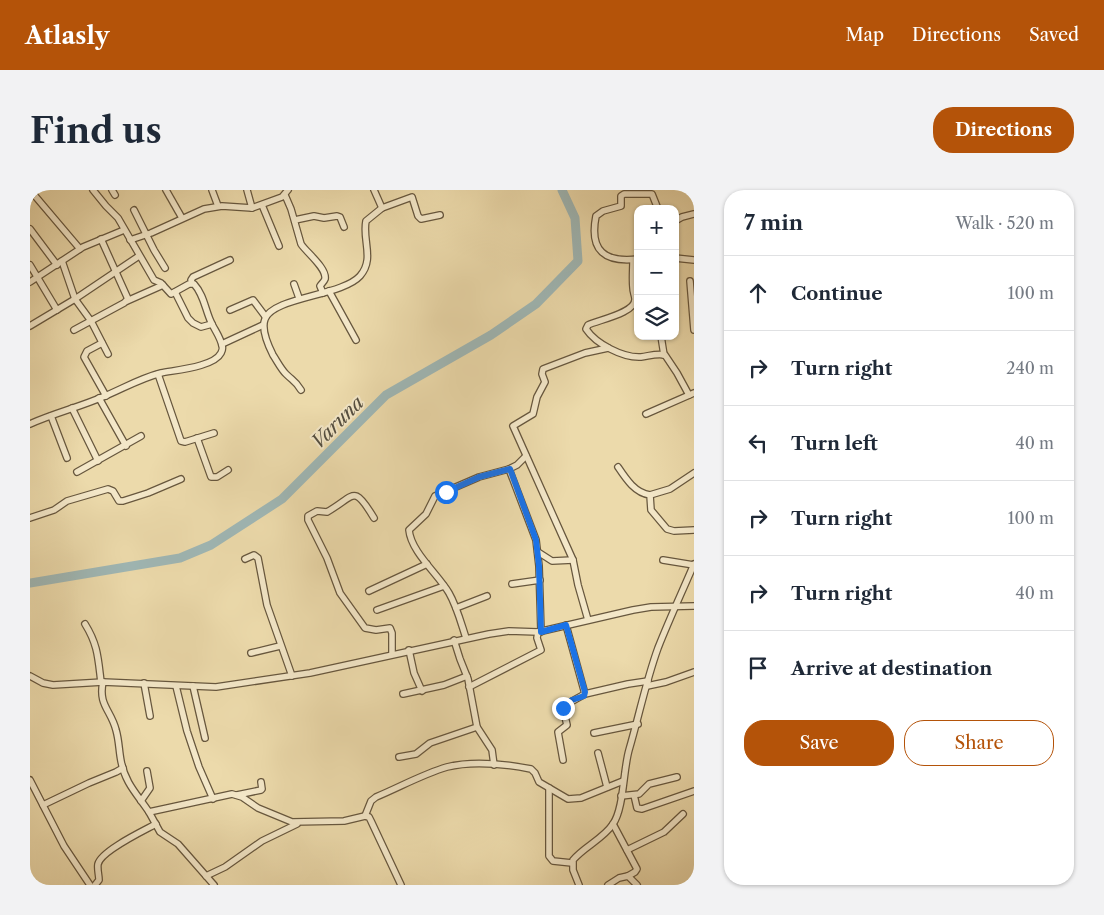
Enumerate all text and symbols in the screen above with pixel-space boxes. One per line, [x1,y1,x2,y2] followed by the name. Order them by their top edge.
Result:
[25,21,109,50] text: Atlasly
[845,24,884,46] text: Map
[912,24,1001,46] text: Directions
[1029,24,1079,46] text: Saved
[933,107,1074,153] button: Directions
[30,109,162,152] text: Find us
[634,205,679,340] map controls
[634,205,679,250] button: +
[744,210,803,235] text: 7 min
[956,213,1054,233] text: Walk · 520 m
[634,250,679,295] button: −
[744,279,772,307] icon: ahead
[791,282,883,305] text: Continue
[1008,283,1054,303] text: 100 m
[634,295,679,340] button: layers
[744,354,772,382] icon: right
[791,357,892,380] text: Turn right
[1006,358,1054,378] text: 240 m
[306,391,369,453] water label: Varuna
[744,429,772,457] icon: left
[791,432,878,455] text: Turn left
[1015,433,1054,453] text: 40 m
[435,481,458,504] route start
[744,504,772,532] icon: right
[791,507,892,530] text: Turn right
[1008,508,1054,528] text: 100 m
[744,579,772,607] icon: right
[791,582,892,605] text: Turn right
[1015,583,1054,603] text: 40 m
[744,654,772,682] icon: arrive
[791,657,992,680] text: Arrive at destination
[552,697,575,720] route end
[744,720,894,766] button: Save
[904,720,1054,766] button: Share

